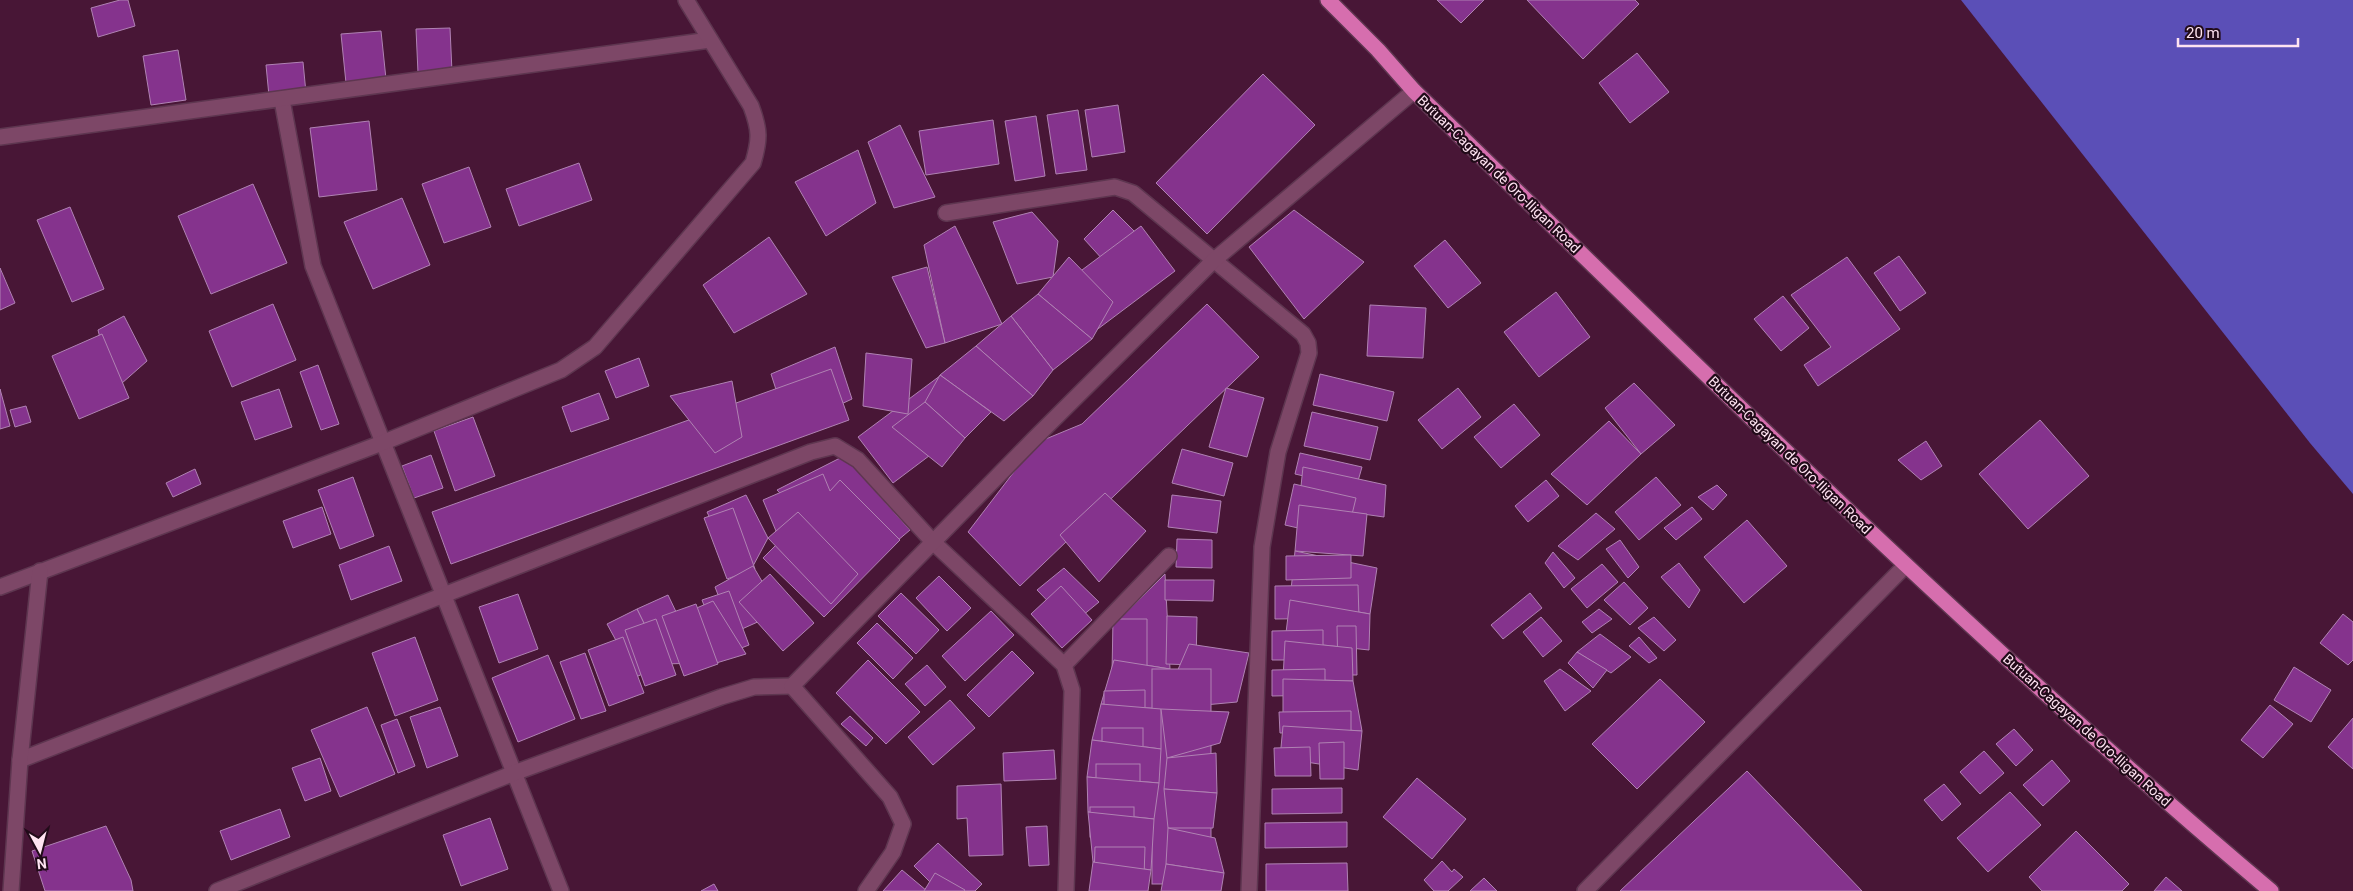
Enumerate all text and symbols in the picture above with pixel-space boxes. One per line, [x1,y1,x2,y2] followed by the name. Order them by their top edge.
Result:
[2178,15,2298,47] scale bar
[2186,24,2220,42] text: 20 m
[1414,92,1584,256] street label: Butuan-Cagayan de Oro-Iligan Road
[1705,373,1875,537] street label: Butuan-Cagayan de Oro-Iligan Road
[2000,651,2174,809] street label: Butuan-Cagayan de Oro-Iligan Road
[15,826,65,876] north arrow
[36,855,47,872] text: N

